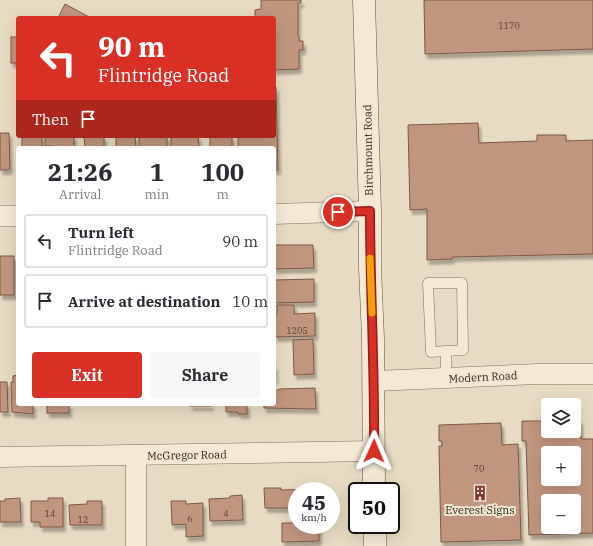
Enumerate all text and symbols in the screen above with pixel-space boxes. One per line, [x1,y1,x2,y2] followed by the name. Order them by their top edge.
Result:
[498,20,520,31] house number: 1170
[98,28,165,65] text: 90 m
[32,32,84,84] icon: left
[98,64,229,87] text: Flintridge Road
[360,104,376,196] street label: Birchmount Road
[77,108,99,130] icon: arrive
[32,110,69,129] text: Then
[48,156,113,188] text: 21:26
[150,156,164,188] text: 1
[201,156,244,188] text: 100
[59,186,101,203] text: Arrival
[144,186,169,203] text: min
[216,186,229,203] text: m
[321,195,355,229] pin
[327,201,349,223] icon: arrive
[68,223,134,242] text: Turn left
[34,230,56,252] icon: left
[222,232,258,251] text: 90 m
[68,242,163,259] text: Flintridge Road
[34,290,56,312] icon: arrive
[68,292,220,311] text: Arrive at destination
[232,292,268,311] text: 10 m
[286,325,308,336] house number: 1205
[32,352,142,398] button: Exit
[150,352,260,398] button: Share
[448,368,518,386] street label: Modern Road
[541,398,581,534] map controls
[541,398,581,438] button: layers
[353,430,395,472] position arrow
[541,446,581,486] button: +
[147,447,227,463] street label: McGregor Road
[474,463,484,474] house number: 70
[348,482,400,534] speed limit sign: 50
[471,484,489,502] building icon: Everest Signs
[302,489,326,516] text: 45
[541,494,581,534] button: −
[445,503,515,517] place label: Everest Signs
[45,508,55,519] house number: 14
[223,508,229,519] house number: 4
[301,511,327,524] text: km/h
[187,513,193,524] house number: 6
[78,514,88,525] house number: 12

